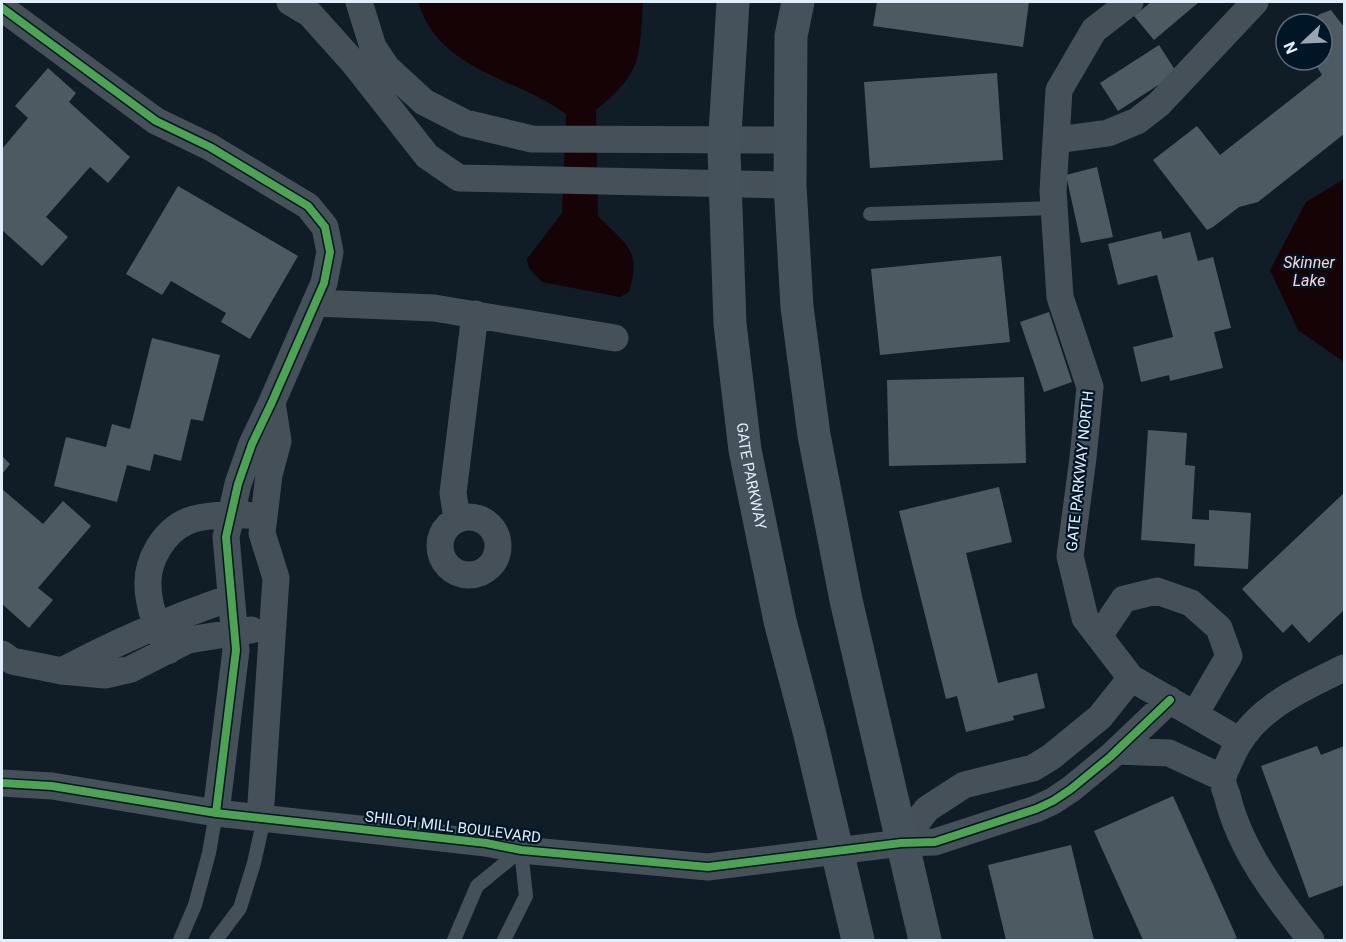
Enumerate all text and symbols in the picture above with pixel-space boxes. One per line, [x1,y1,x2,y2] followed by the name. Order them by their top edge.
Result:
[1274,12,1334,72] north arrow
[1280,39,1302,57] text: N
[1283,253,1335,290] water label: Skinner Lake
[1063,390,1097,552] street label: GATE PARKWAY NORTH
[733,422,770,531] street label: GATE PARKWAY
[364,807,542,847] street label: SHILOH MILL BOULEVARD

